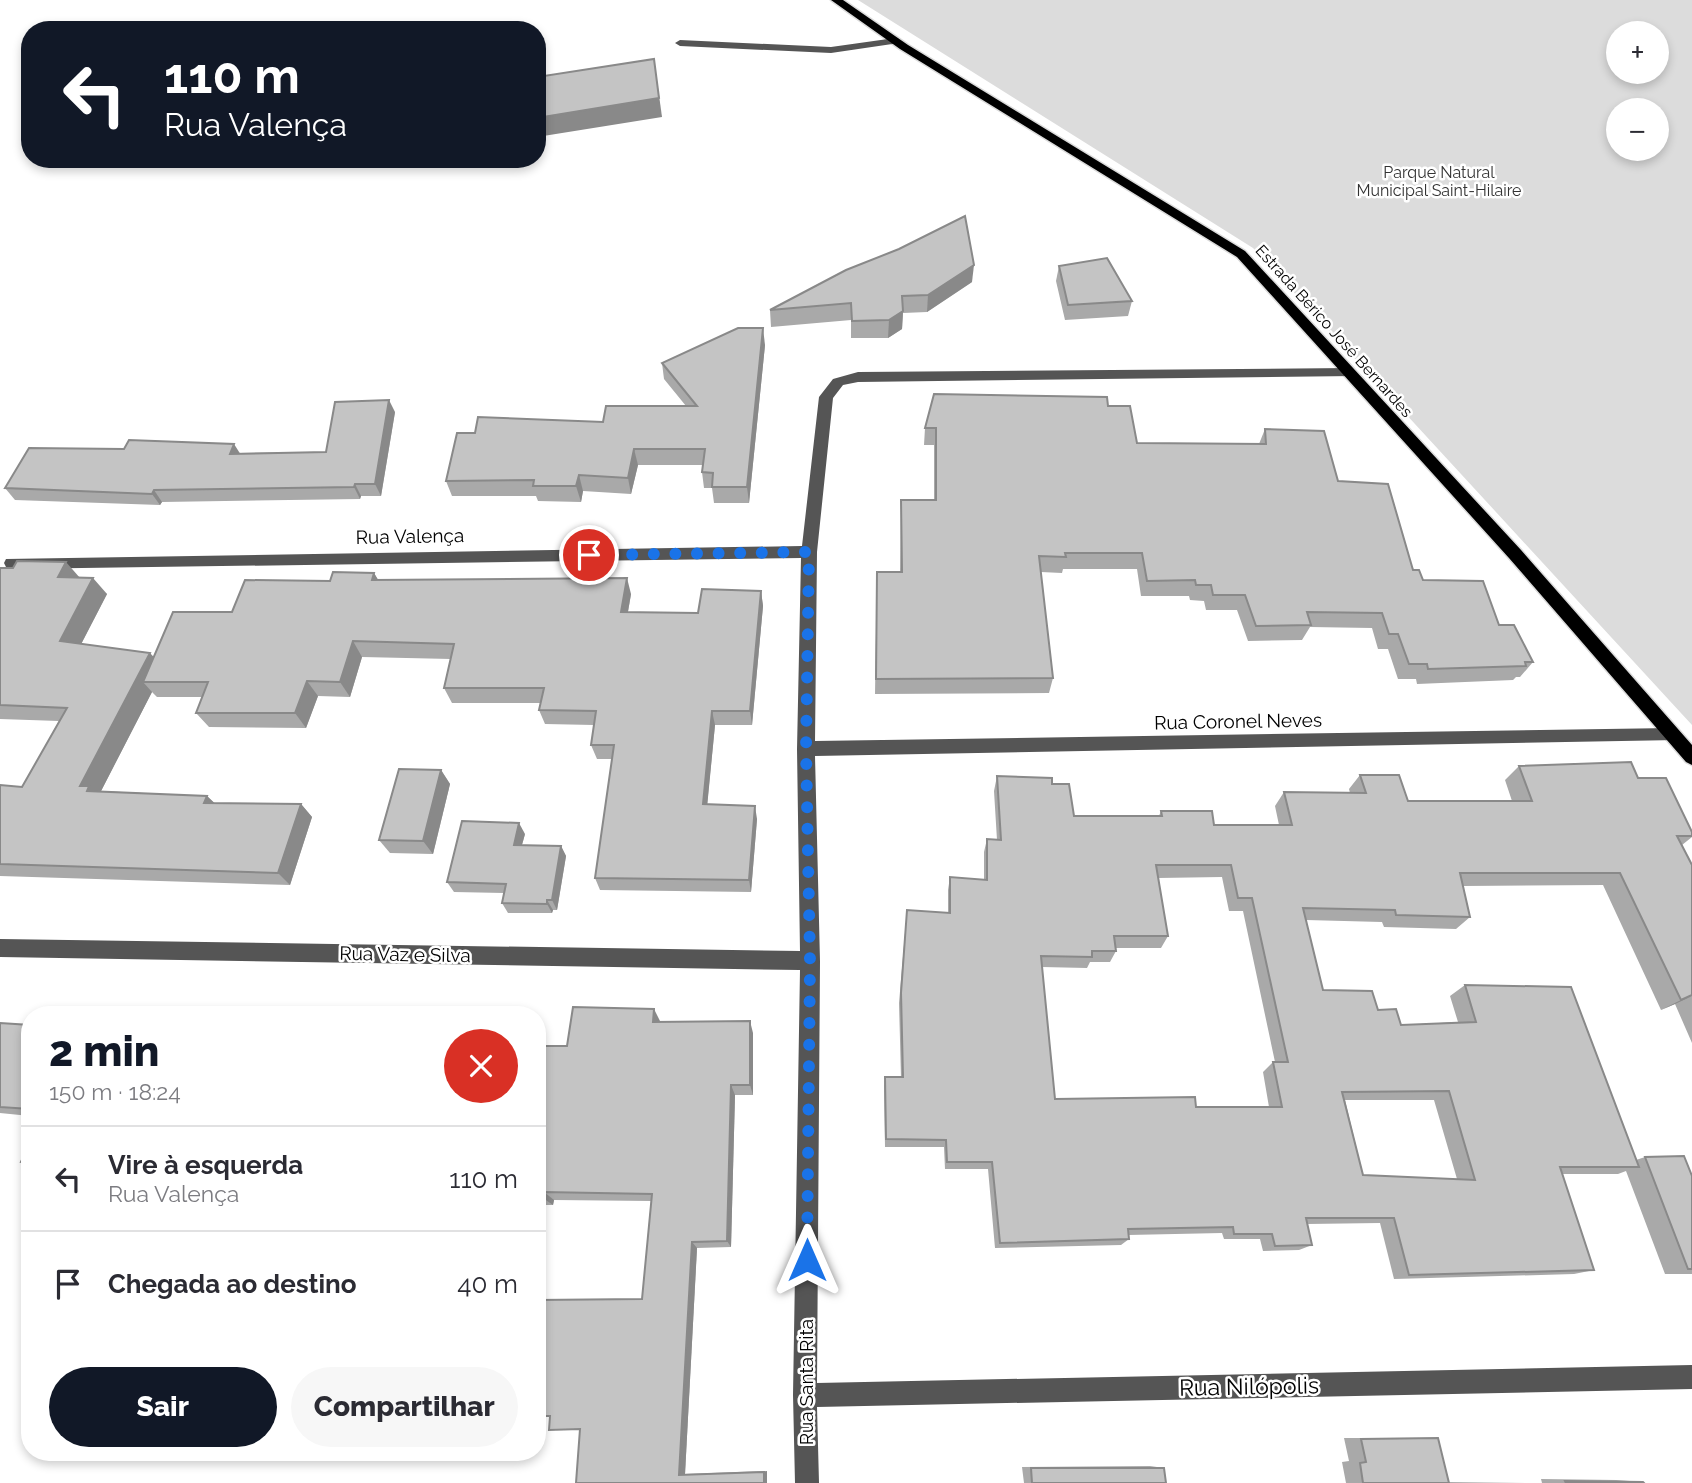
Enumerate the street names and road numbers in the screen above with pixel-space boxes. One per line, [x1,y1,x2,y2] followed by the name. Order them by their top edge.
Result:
[1252,241,1417,421] street label: Estrada Bérico José Bernardes
[356,524,464,548] street label: Rua Valença
[1154,709,1322,733] street label: Rua Coronel Neves
[339,942,471,966] street label: Rua Vaz e Silva
[795,1319,817,1445] street label: Rua Santa Rita
[1179,1371,1319,1401] street label: Rua Nilópolis

